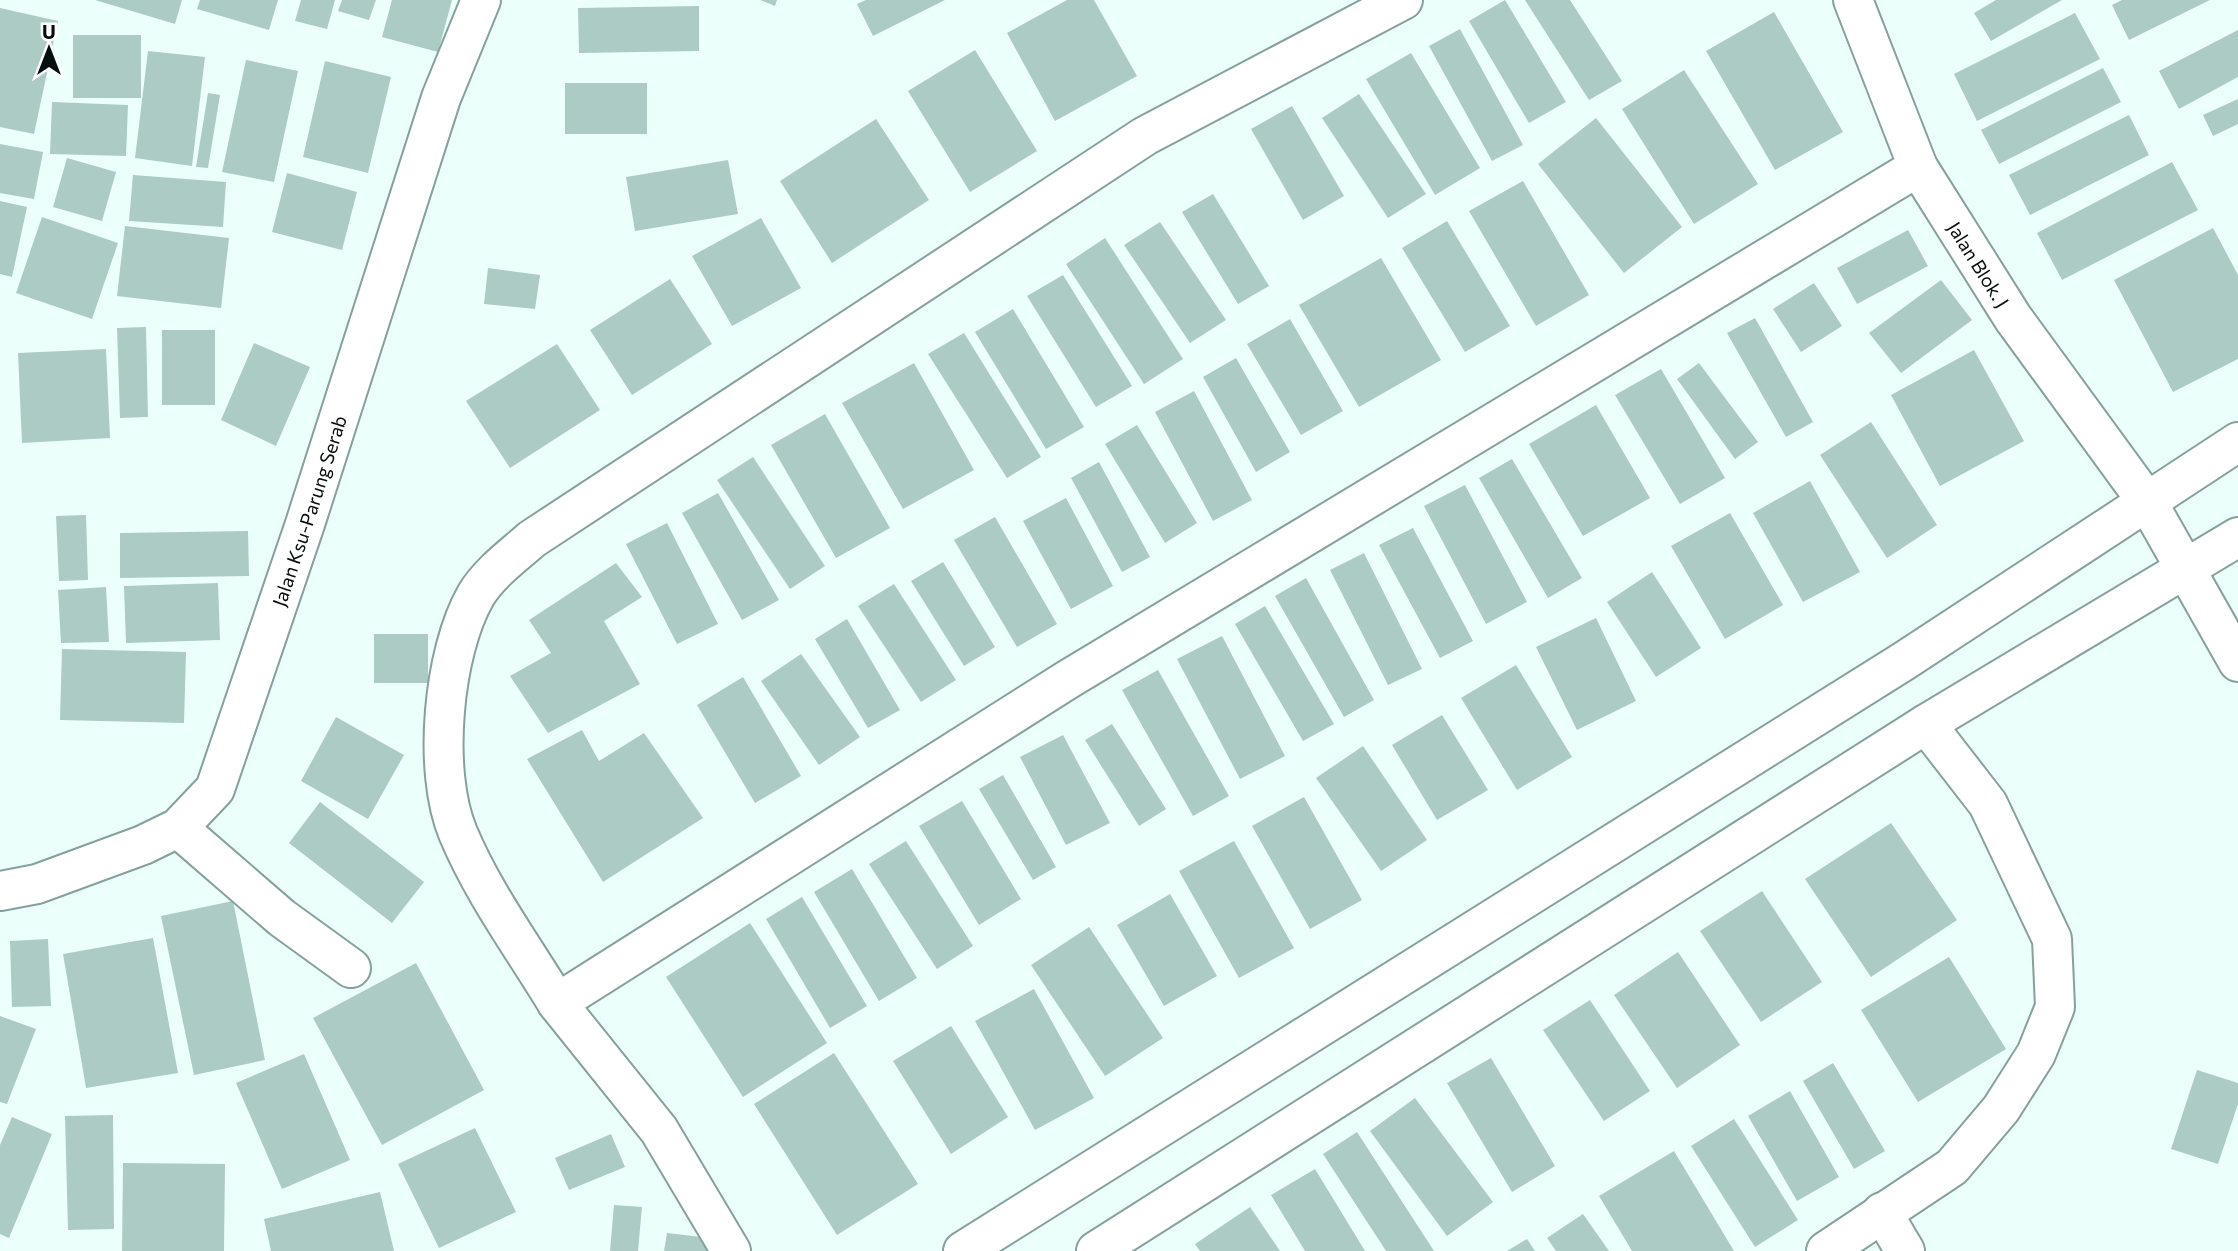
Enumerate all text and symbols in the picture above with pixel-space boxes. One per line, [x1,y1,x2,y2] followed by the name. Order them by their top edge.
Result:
[14,14,84,84] north arrow
[42,20,56,43] text: U
[1944,217,2015,311] street label: Jalan Blok. J
[266,412,351,609] street label: Jalan Ksu-Parung Serab

